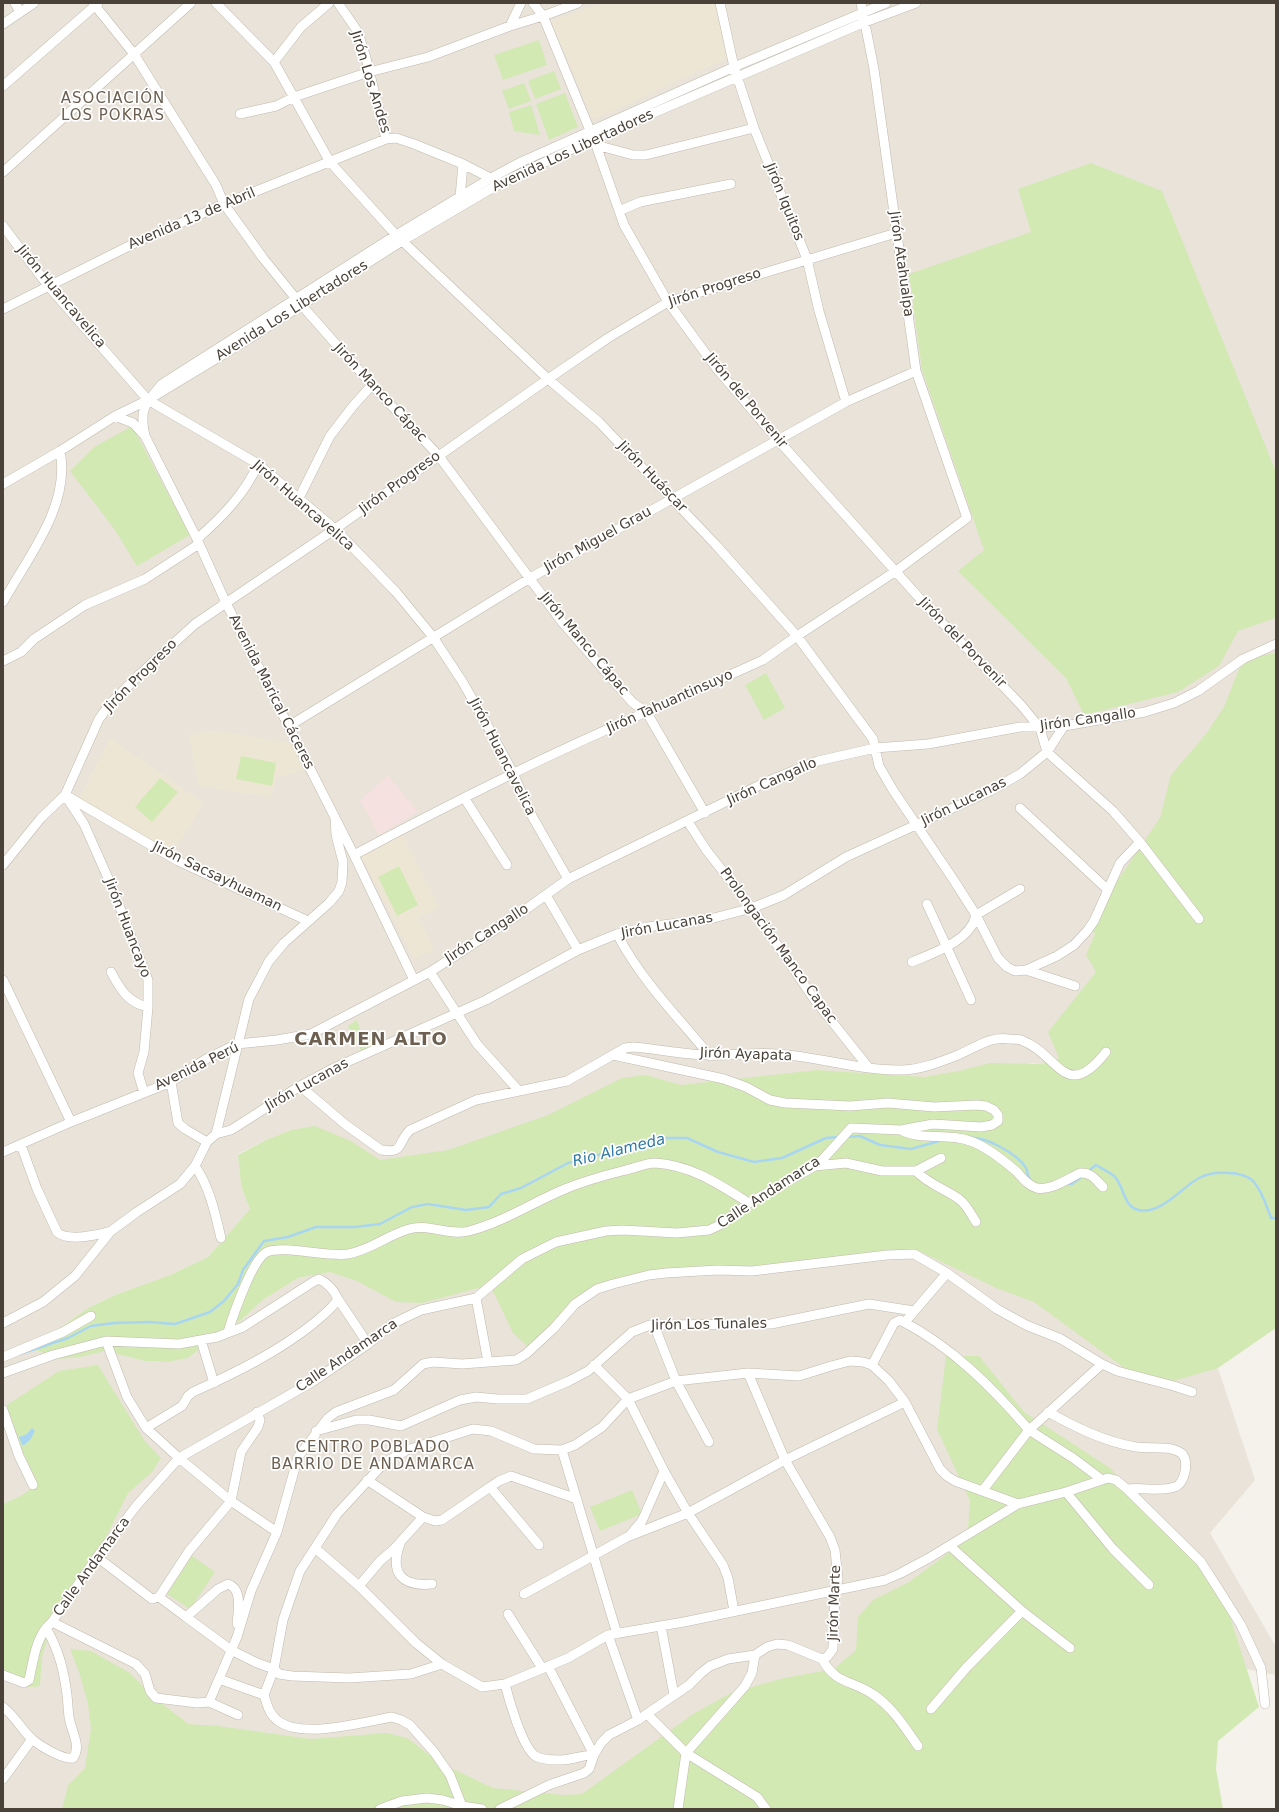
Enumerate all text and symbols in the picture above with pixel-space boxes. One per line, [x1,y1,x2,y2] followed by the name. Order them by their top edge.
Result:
[346,29,394,135] street label: Jirón Los Andes
[61,90,165,125] district label: ASOCIACIÓN LOS POKRAS
[490,106,656,196] street label: Avenida Los Libertadores
[761,161,807,243] street label: Jirón Iquitos
[126,185,258,253] street label: Avenida 13 de Abril
[885,210,917,318] street label: Jirón Atahualpa
[13,242,109,352] street label: Jirón Huancavelica
[213,257,371,365] street label: Avenida Los Libertadores
[667,265,763,311] street label: Jirón Progreso
[330,340,430,446] street label: Jirón Manco Cápac
[701,350,791,452] street label: Jirón del Porvenir
[614,438,690,516] street label: Jirón Huáscar
[356,448,444,518] street label: Jirón Progreso
[249,457,357,555] street label: Jirón Huancavelica
[541,504,655,576] street label: Jirón Miguel Grau
[536,589,632,699] street label: Jirón Manco Cápac
[915,594,1009,692] street label: Jirón del Porvenir
[225,612,317,772] street label: Avenida Marical Cáceres
[101,636,181,716] street label: Jirón Progreso
[604,667,736,737] street label: Jirón Tahuantinsuyo
[465,696,539,818] street label: Jirón Huancavelica
[1039,705,1137,735] street label: Jirón Cangallo
[725,755,819,809] street label: Jirón Cangallo
[919,774,1009,830] street label: Jirón Lucanas
[149,838,285,916] street label: Jirón Sacsayhuaman
[716,865,840,1027] street label: Prolongación Manco Capac
[100,876,154,980] street label: Jirón Huancayo
[442,901,532,967] street label: Jirón Cangallo
[620,910,714,942] street label: Jirón Lucanas
[294,1029,448,1051] district label: CARMEN ALTO
[152,1039,242,1095] street label: Avenida Perú
[700,1045,792,1065] street label: Jirón Ayapata
[262,1055,352,1115] street label: Jirón Lucanas
[571,1131,667,1171] water label: Rio Alameda
[715,1154,823,1232] street label: Calle Andamarca
[293,1316,401,1396] street label: Calle Andamarca
[651,1316,767,1334] street label: Jirón Los Tunales
[271,1439,475,1474] district label: CENTRO POBLADO BARRIO DE ANDAMARCA
[50,1514,134,1620] street label: Calle Andamarca
[825,1565,845,1641] street label: Jirón Marte

